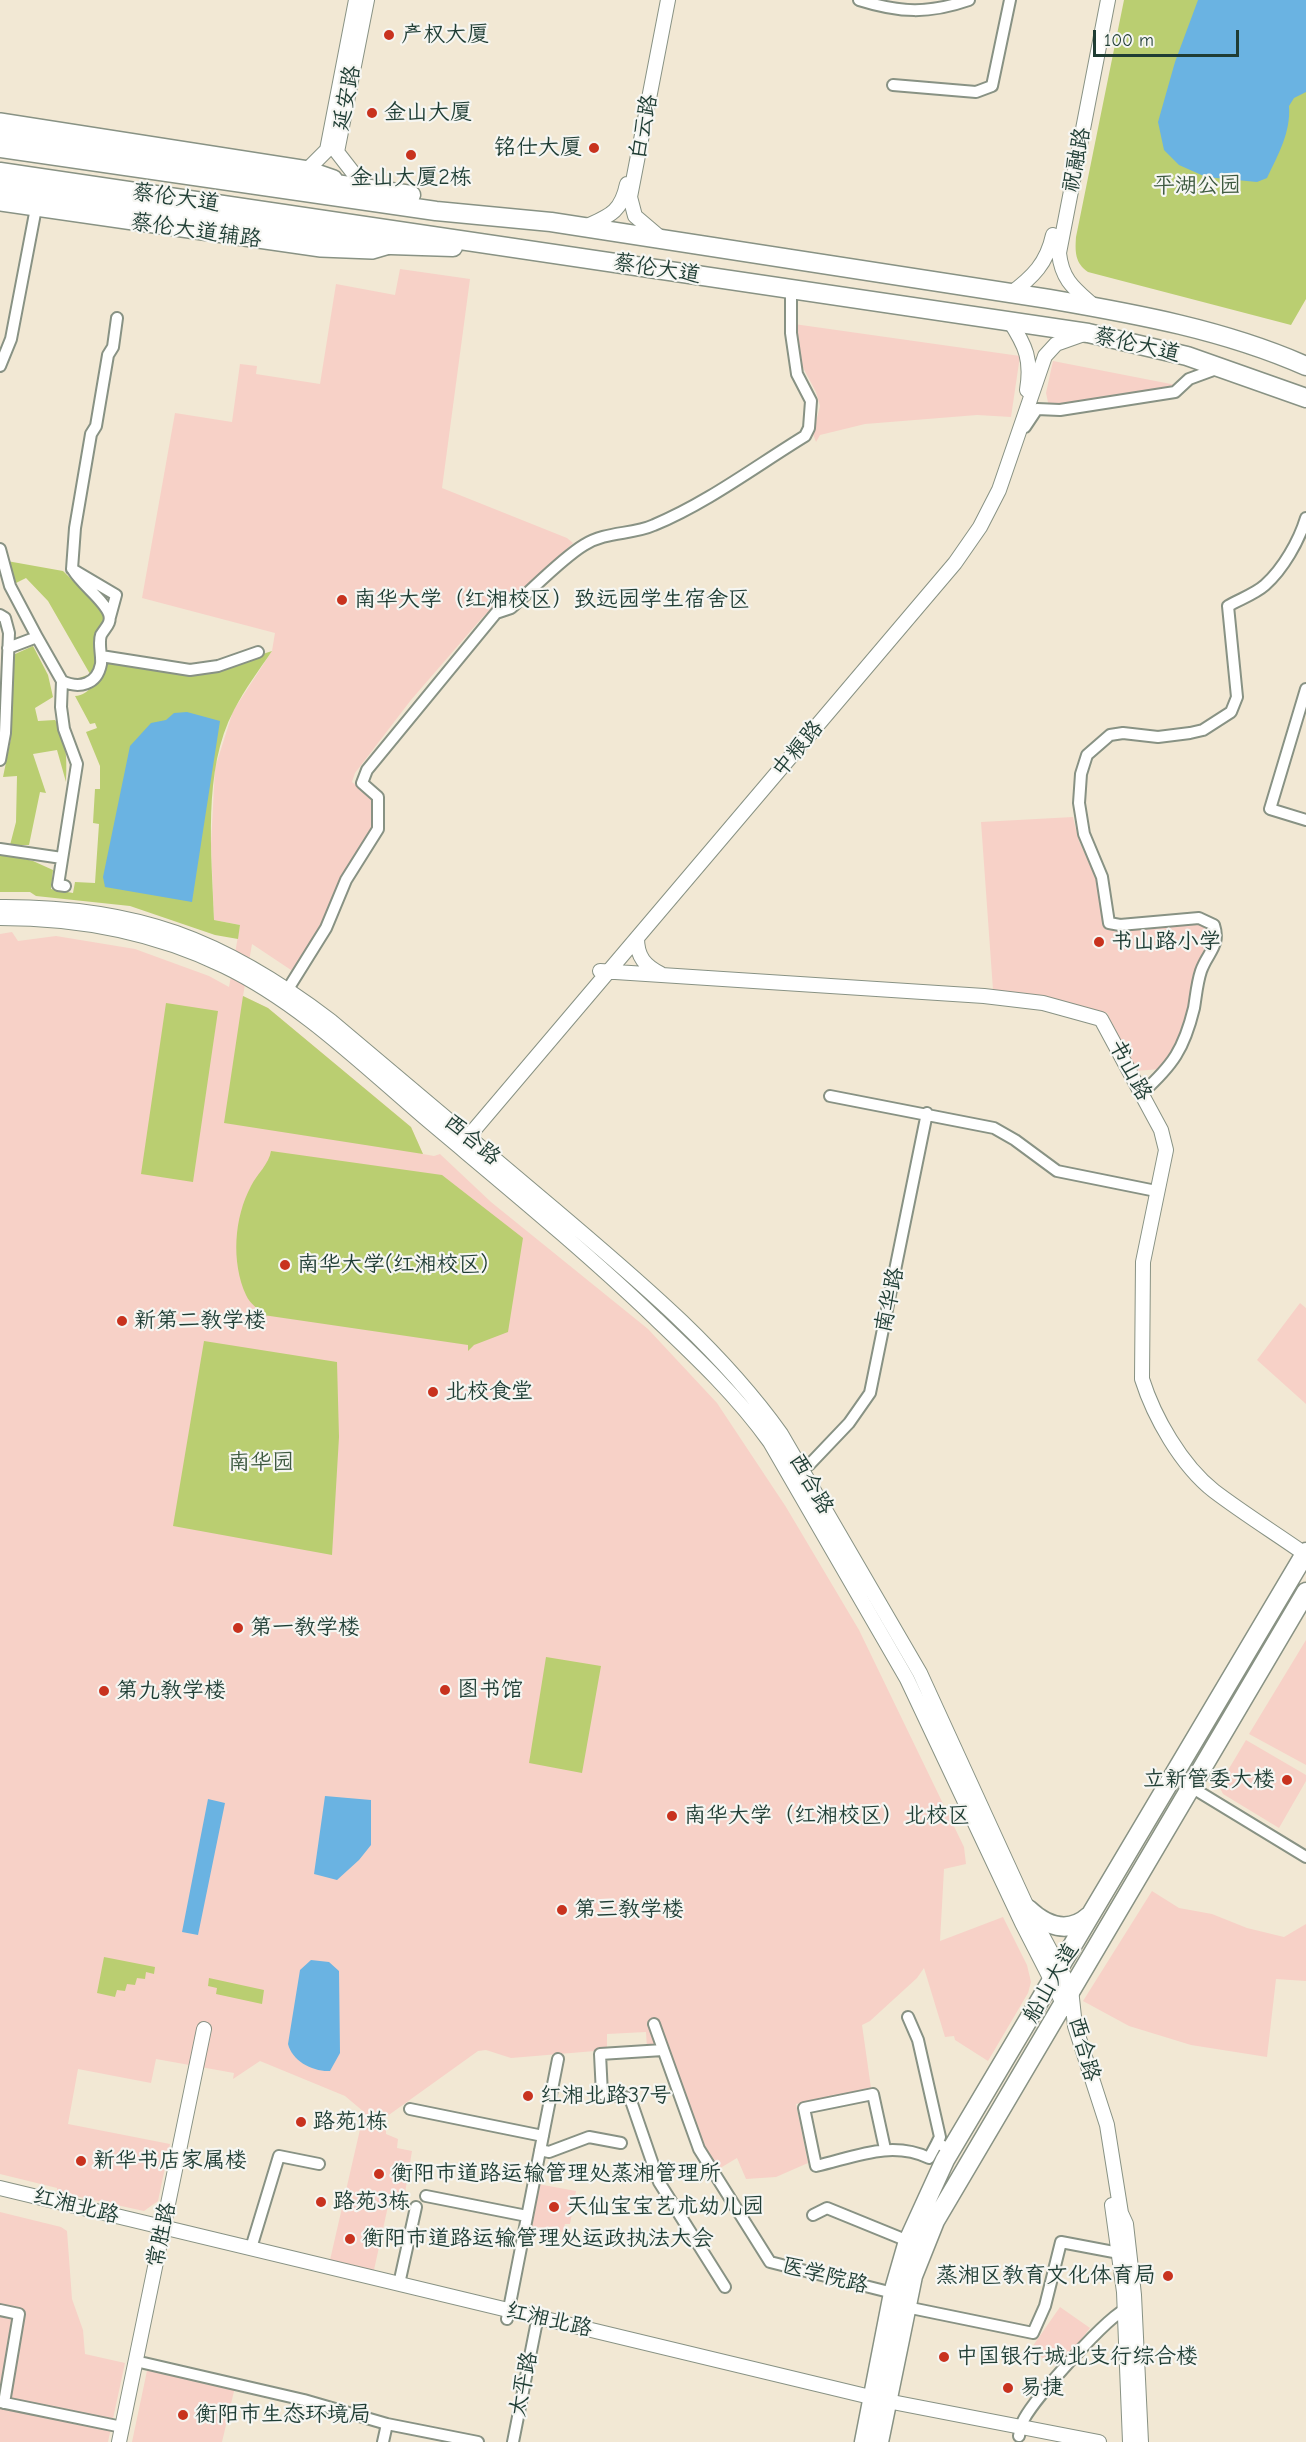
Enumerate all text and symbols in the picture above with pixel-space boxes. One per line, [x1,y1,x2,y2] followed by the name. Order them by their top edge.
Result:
[1096,18,1242,56] scale bar
[401,22,489,48] place label: 产权大厦
[382,28,396,42] marker: 产权大厦
[1104,30,1154,51] text: 100 m
[328,63,366,133] street label: 延安路
[625,92,663,162] street label: 白云路
[384,100,472,126] place label: 金山大厦
[365,106,379,120] marker: 金山大厦
[1058,125,1096,195] street label: 祝融路
[494,135,582,161] place label: 铭仕大厦
[587,141,601,155] marker: 铭仕大厦
[404,148,418,162] marker: 金山大厦2栋
[350,165,472,191] place label: 金山大厦2栋
[1153,173,1241,199] park label: 平湖公园
[131,179,221,217] street label: 蔡伦大道
[129,209,263,253] street label: 蔡伦大道辅路
[611,249,703,289] street label: 蔡伦大道
[1091,322,1183,368] street label: 蔡伦大道
[354,587,750,613] place label: 南华大学（红湘校区）致远园学生宿舍区
[335,593,349,607] marker: 南华大学（红湘校区）致远园学生宿舍区
[767,715,829,783] street label: 中粮路
[1111,929,1221,955] place label: 书山路小学
[1092,935,1106,949] marker: 书山路小学
[1103,1035,1157,1105] street label: 书山路
[438,1109,506,1171] street label: 西合路
[297,1252,488,1278] place label: 南华大学(红湘校区)
[278,1258,292,1272] marker: 南华大学(红湘校区)
[870,1265,910,1335] street label: 南华路
[134,1308,266,1334] place label: 新第二教学楼
[115,1314,129,1328] marker: 新第二教学楼
[445,1379,533,1405] place label: 北校食堂
[426,1385,440,1399] marker: 北校食堂
[783,1449,839,1519] street label: 西合路
[228,1450,294,1476] park label: 南华园
[250,1615,360,1641] place label: 第一教学楼
[231,1621,245,1635] marker: 第一教学楼
[457,1677,523,1703] place label: 图书馆
[116,1678,226,1704] place label: 第九教学楼
[438,1683,452,1697] marker: 图书馆
[97,1684,111,1698] marker: 第九教学楼
[1143,1767,1275,1793] place label: 立新管委大楼
[1280,1773,1294,1787] marker: 立新管委大楼
[684,1803,970,1829] place label: 南华大学（红湘校区）北校区
[665,1809,679,1823] marker: 南华大学（红湘校区）北校区
[574,1897,684,1923] place label: 第三教学楼
[555,1903,569,1917] marker: 第三教学楼
[1018,1938,1084,2028] street label: 船山大道
[1063,2014,1105,2084] street label: 西合路
[540,2083,672,2109] place label: 红湘北路37号
[521,2089,535,2103] marker: 红湘北路37号
[313,2109,388,2135] place label: 路苑1栋
[294,2115,308,2129] marker: 路苑1栋
[93,2148,247,2174] place label: 新华书店家属楼
[74,2154,88,2168] marker: 新华书店家属楼
[391,2161,721,2187] place label: 衡阳市道路运输管理处蒸湘管理所
[372,2167,386,2181] marker: 衡阳市道路运输管理处蒸湘管理所
[30,2183,122,2229] street label: 红湘北路
[333,2189,410,2215] place label: 路苑3栋
[566,2194,764,2220] place label: 天仙宝宝艺术幼儿园
[314,2195,328,2209] marker: 路苑3栋
[142,2200,182,2270] street label: 常胜路
[547,2200,561,2214] marker: 天仙宝宝艺术幼儿园
[362,2226,714,2252] place label: 衡阳市道路运输管理处运政执法大会
[343,2232,357,2246] marker: 衡阳市道路运输管理处运政执法大会
[779,2253,871,2299] street label: 医学院路
[936,2263,1156,2289] place label: 蒸湘区教育文化体育局
[1161,2269,1175,2283] marker: 蒸湘区教育文化体育局
[503,2297,595,2343] street label: 红湘北路
[956,2344,1198,2370] place label: 中国银行城北支行综合楼
[505,2349,543,2419] street label: 太平路
[937,2350,951,2364] marker: 中国银行城北支行综合楼
[1020,2375,1064,2401] place label: 易捷
[1001,2381,1015,2395] marker: 易捷
[195,2402,371,2428] place label: 衡阳市生态环境局
[176,2408,190,2422] marker: 衡阳市生态环境局

